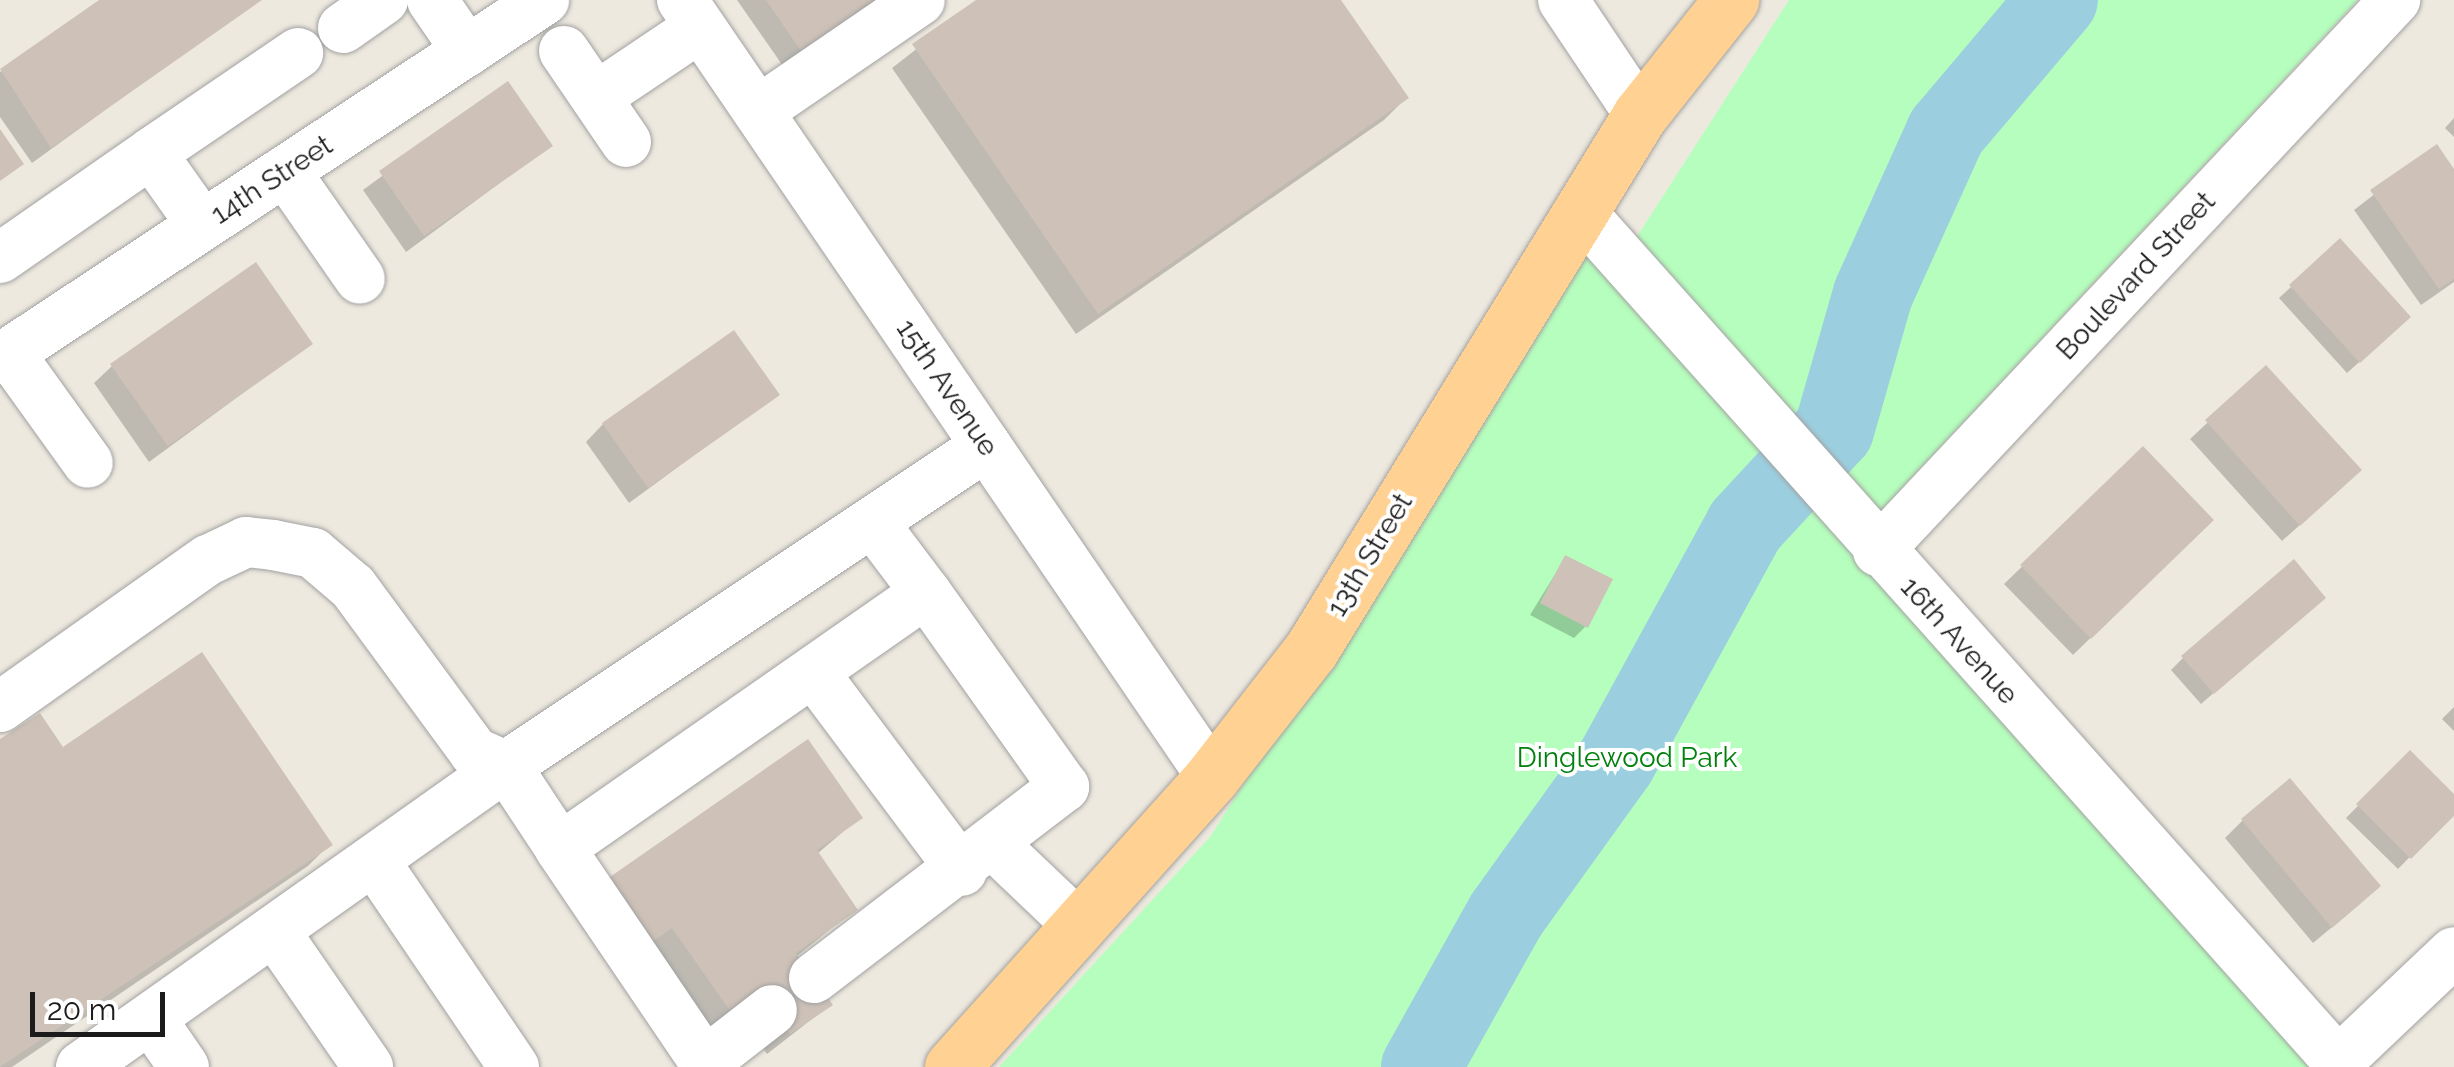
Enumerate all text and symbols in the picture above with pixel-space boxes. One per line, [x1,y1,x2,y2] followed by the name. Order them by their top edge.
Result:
[205,128,339,232] street label: 14th Street
[2050,185,2222,367] street label: Boulevard Street
[889,313,1005,463] street label: 15th Avenue
[1320,487,1420,623] street label: 13th Street
[1893,570,2025,712] street label: 16th Avenue
[1517,741,1737,775] park label: Dinglewood Park
[35,972,170,1034] scale bar
[47,992,116,1027] text: 20 m

